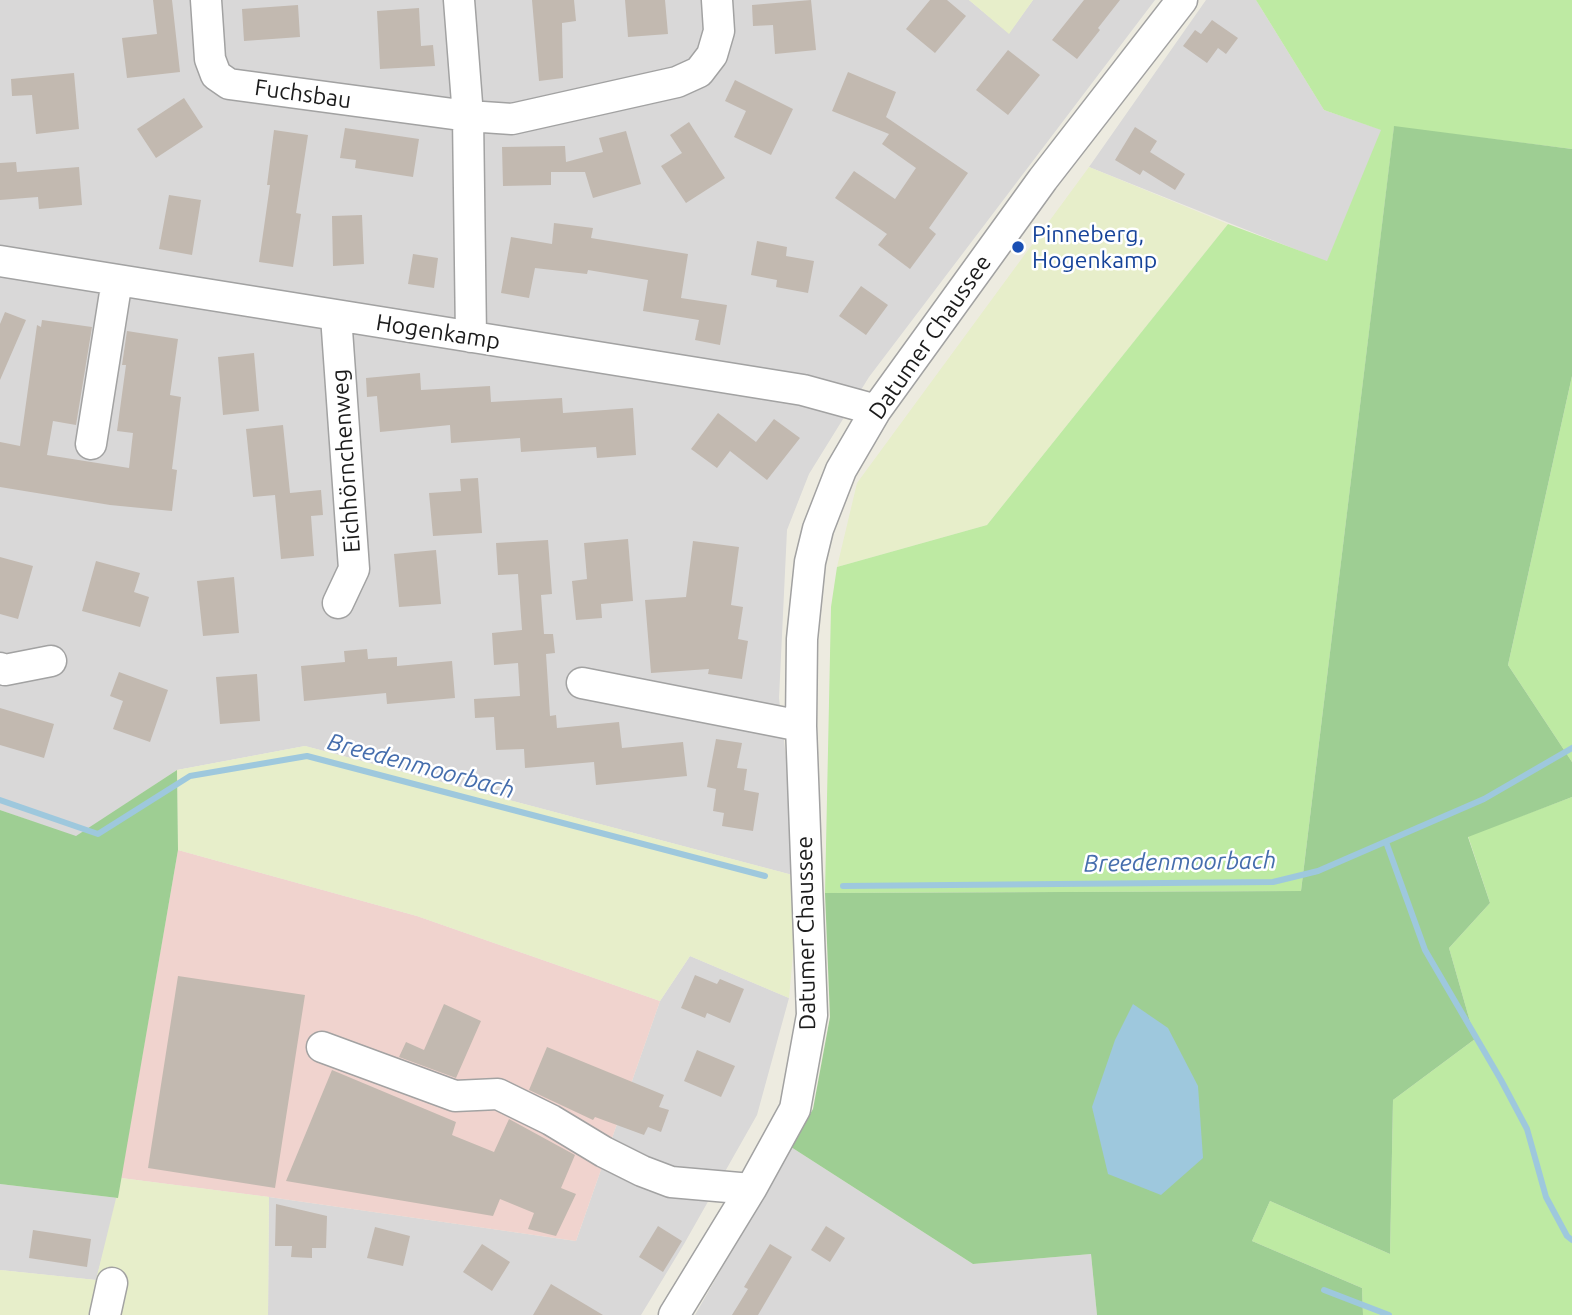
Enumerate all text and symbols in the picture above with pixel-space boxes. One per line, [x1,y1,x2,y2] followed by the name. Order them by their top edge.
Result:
[253,74,353,114] street label: Fuchsbau
[1032,220,1157,274] place label: Pinneberg, Hogenkamp
[1010,239,1026,255] marker: Pinneberg, Hogenkamp
[863,250,997,424] street label: Datumer Chaussee
[374,309,502,355] street label: Hogenkamp
[326,368,366,554] street label: Eichhörnchenweg
[324,727,518,805] water label: Breedenmoorbach
[791,836,821,1030] street label: Datumer Chaussee
[1083,846,1277,878] water label: Breedenmoorbach

